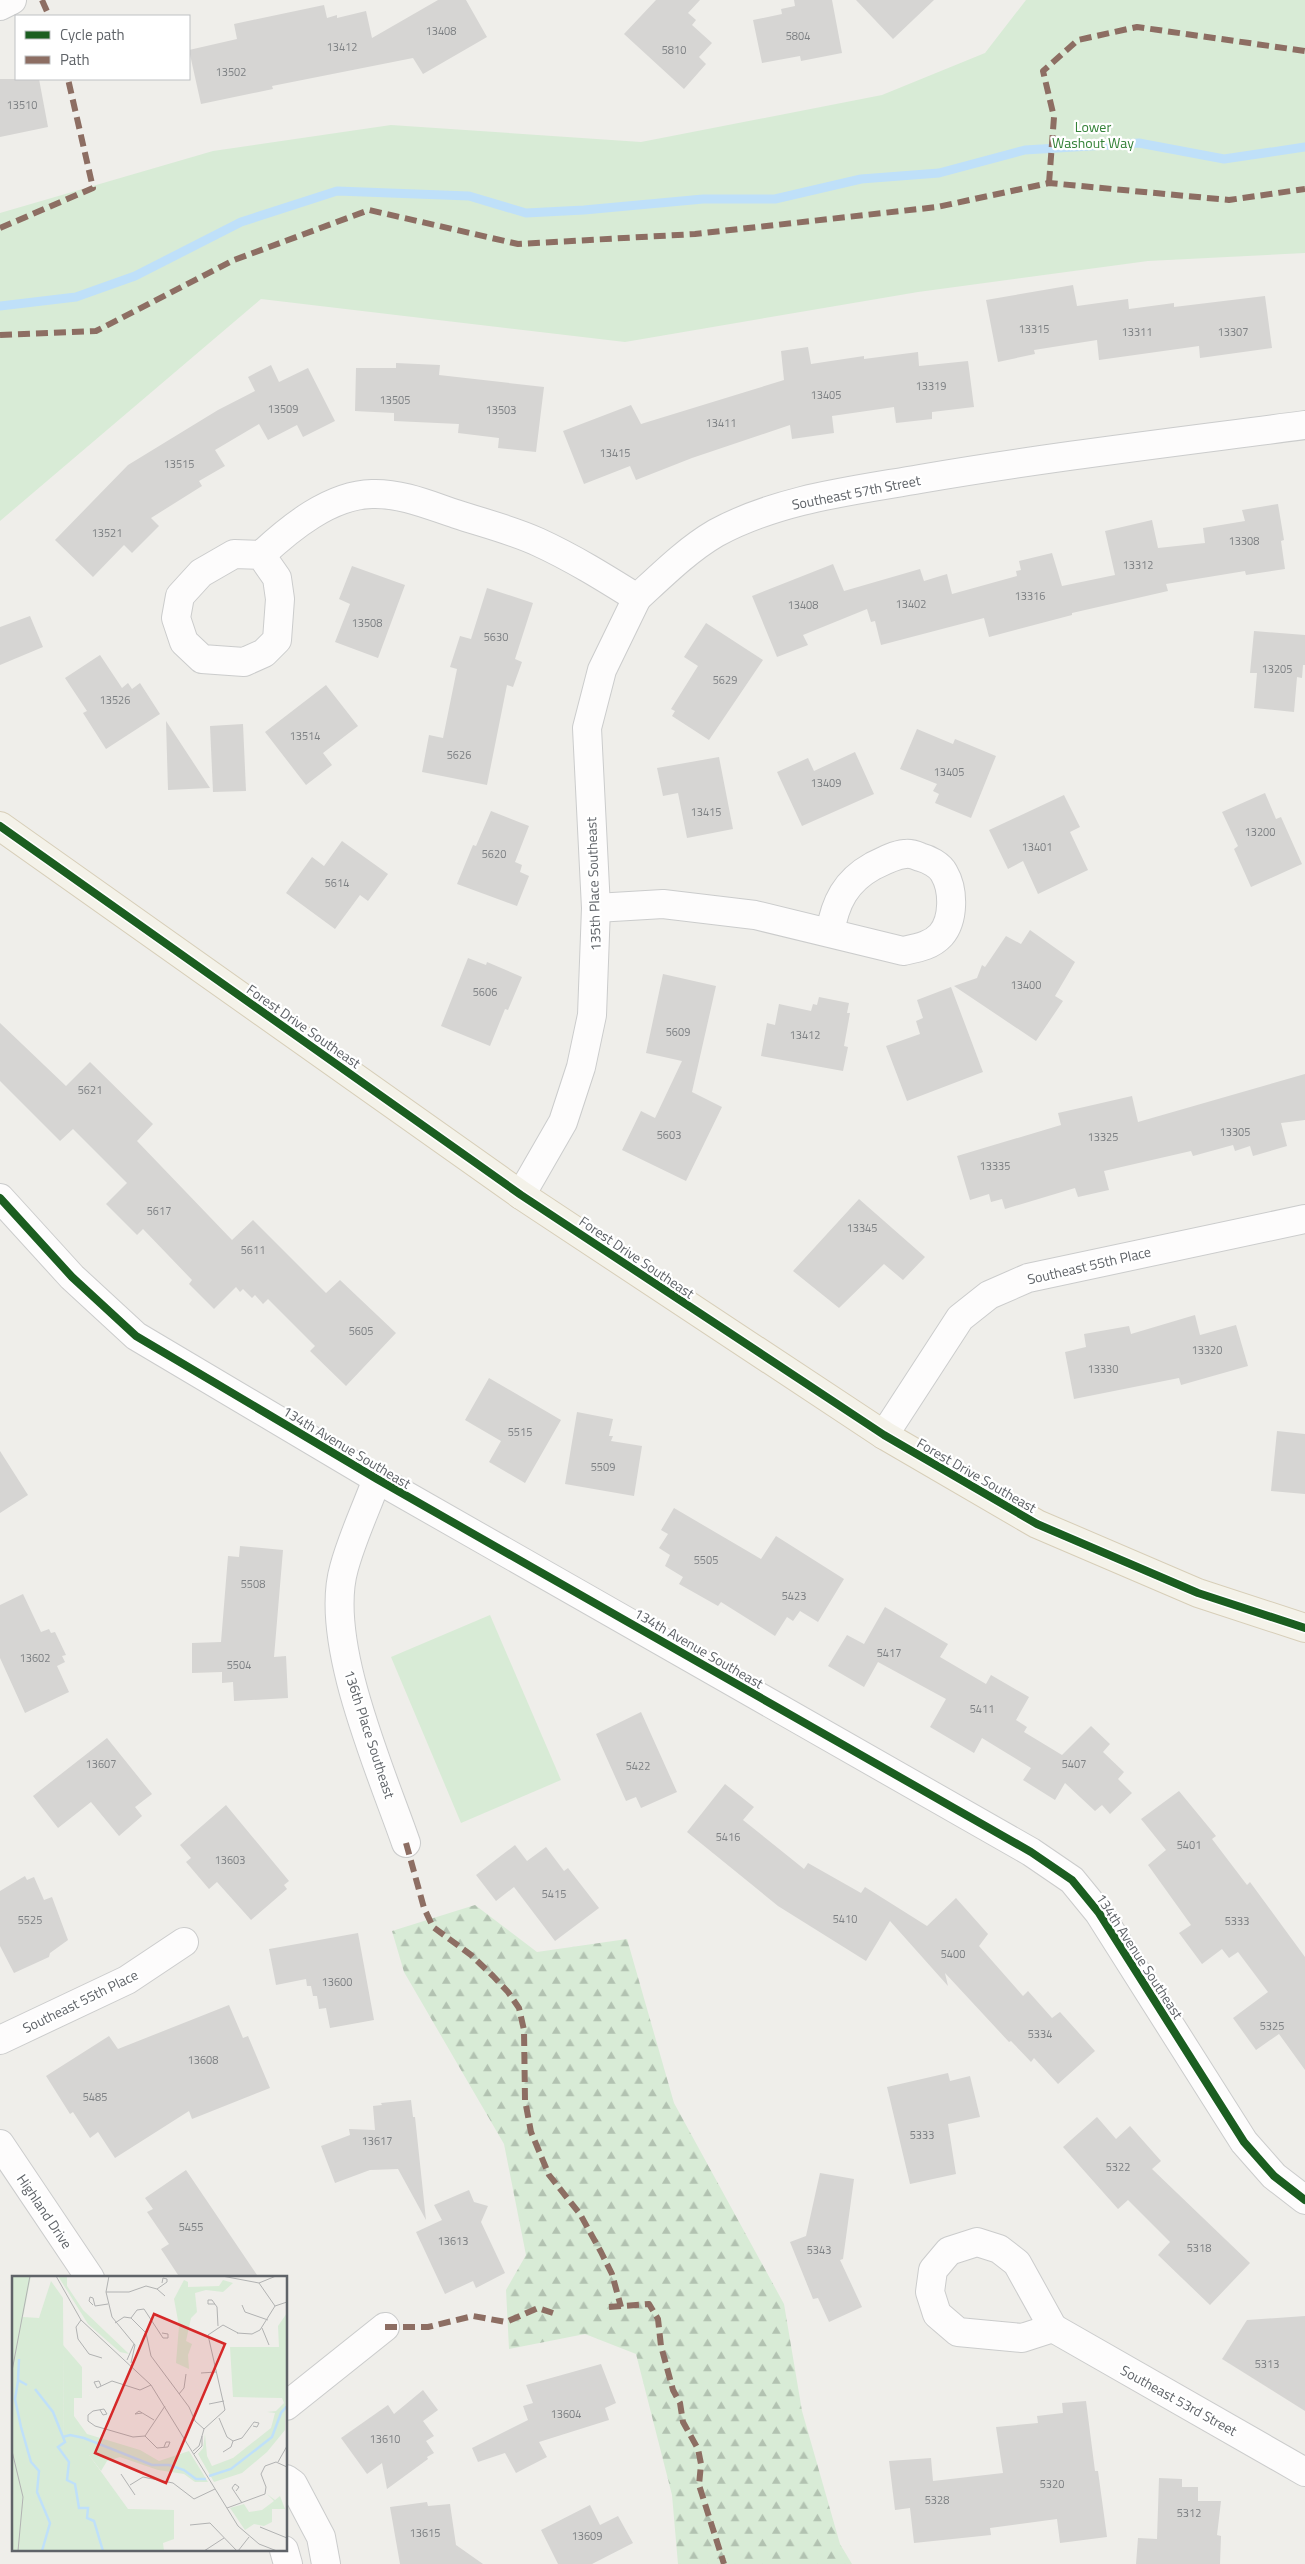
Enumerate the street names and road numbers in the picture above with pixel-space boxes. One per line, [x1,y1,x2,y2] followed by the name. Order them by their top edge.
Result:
[790,469,922,515] street label: Southeast 57th Street
[580,817,606,951] street label: 135th Place Southeast
[243,979,365,1073] street label: Forest Drive Southeast
[575,1211,699,1303] street label: Forest Drive Southeast
[1025,1241,1153,1289] street label: Southeast 55th Place
[279,1400,415,1494] street label: 134th Avenue Southeast
[913,1432,1041,1518] street label: Forest Drive Southeast
[630,1602,768,1694] street label: 134th Avenue Southeast
[339,1667,401,1801] street label: 136th Place Southeast
[1091,1889,1189,2023] street label: 134th Avenue Southeast
[19,1964,141,2038] street label: Southeast 55th Place
[12,2169,78,2253] street label: Highland Drive
[1117,2359,1241,2441] street label: Southeast 53rd Street

